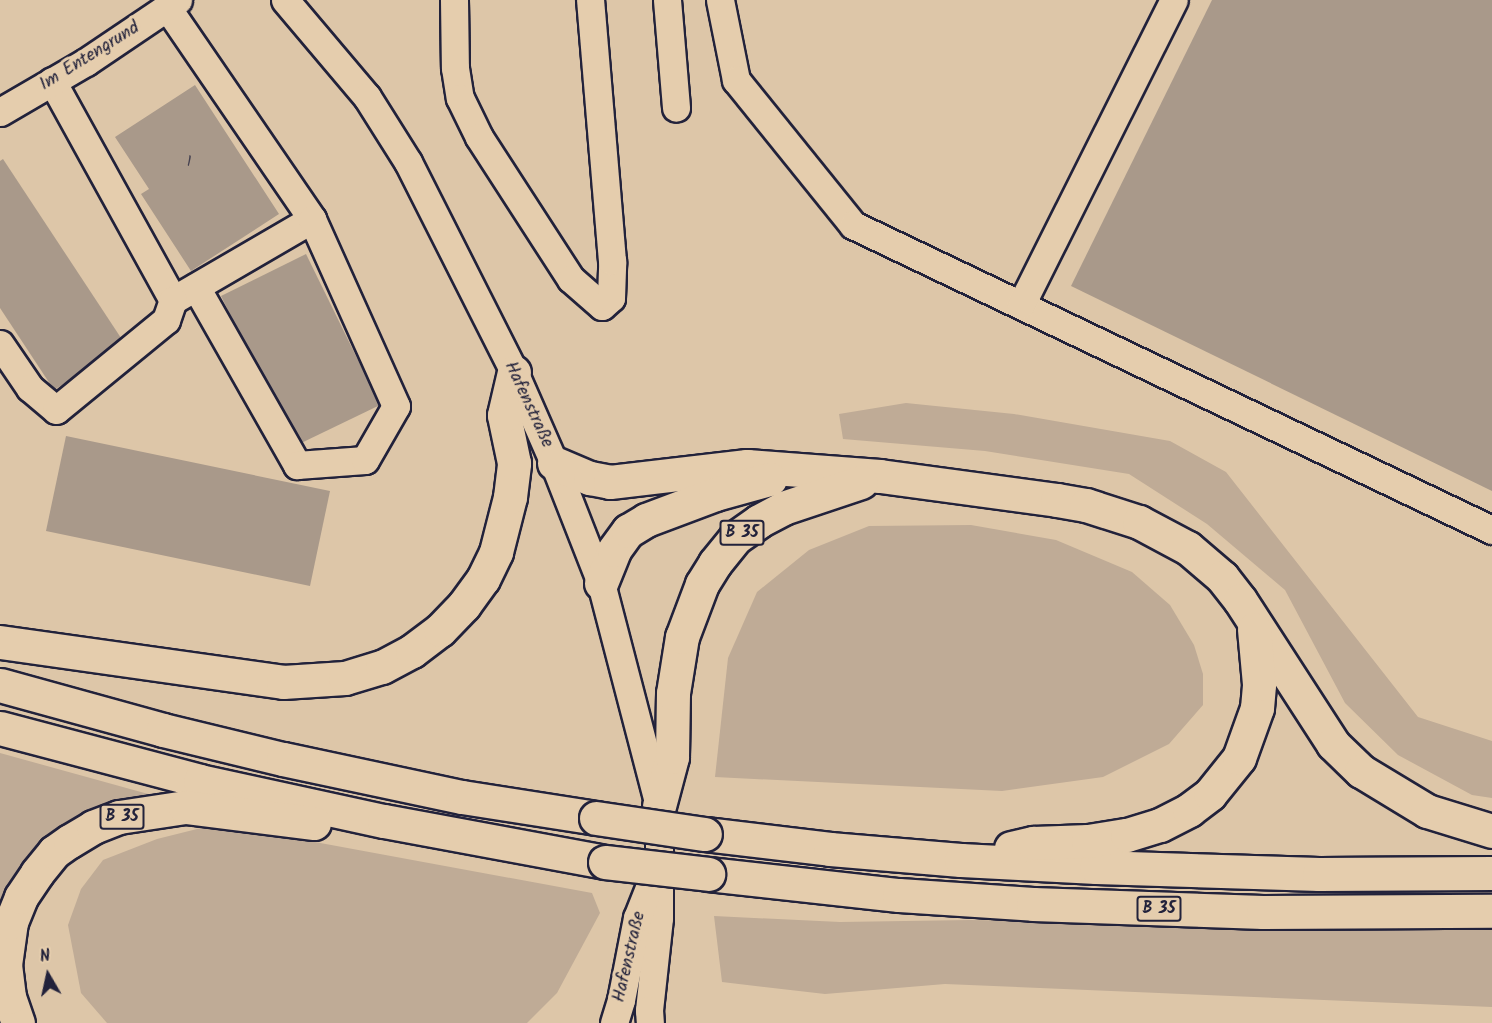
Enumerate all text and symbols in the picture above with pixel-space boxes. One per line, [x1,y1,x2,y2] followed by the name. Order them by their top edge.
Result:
[36,18,144,96] street label: Im Entengrund
[187,154,191,172] house number: 1
[499,358,557,452] street label: Hafenstraße
[720,520,764,546] road number: B 35
[100,804,144,830] road number: B 35
[1136,896,1182,922] road number: B 35
[609,909,651,1005] street label: Hafenstraße
[38,944,52,970] text: N
[18,945,78,1005] north arrow

